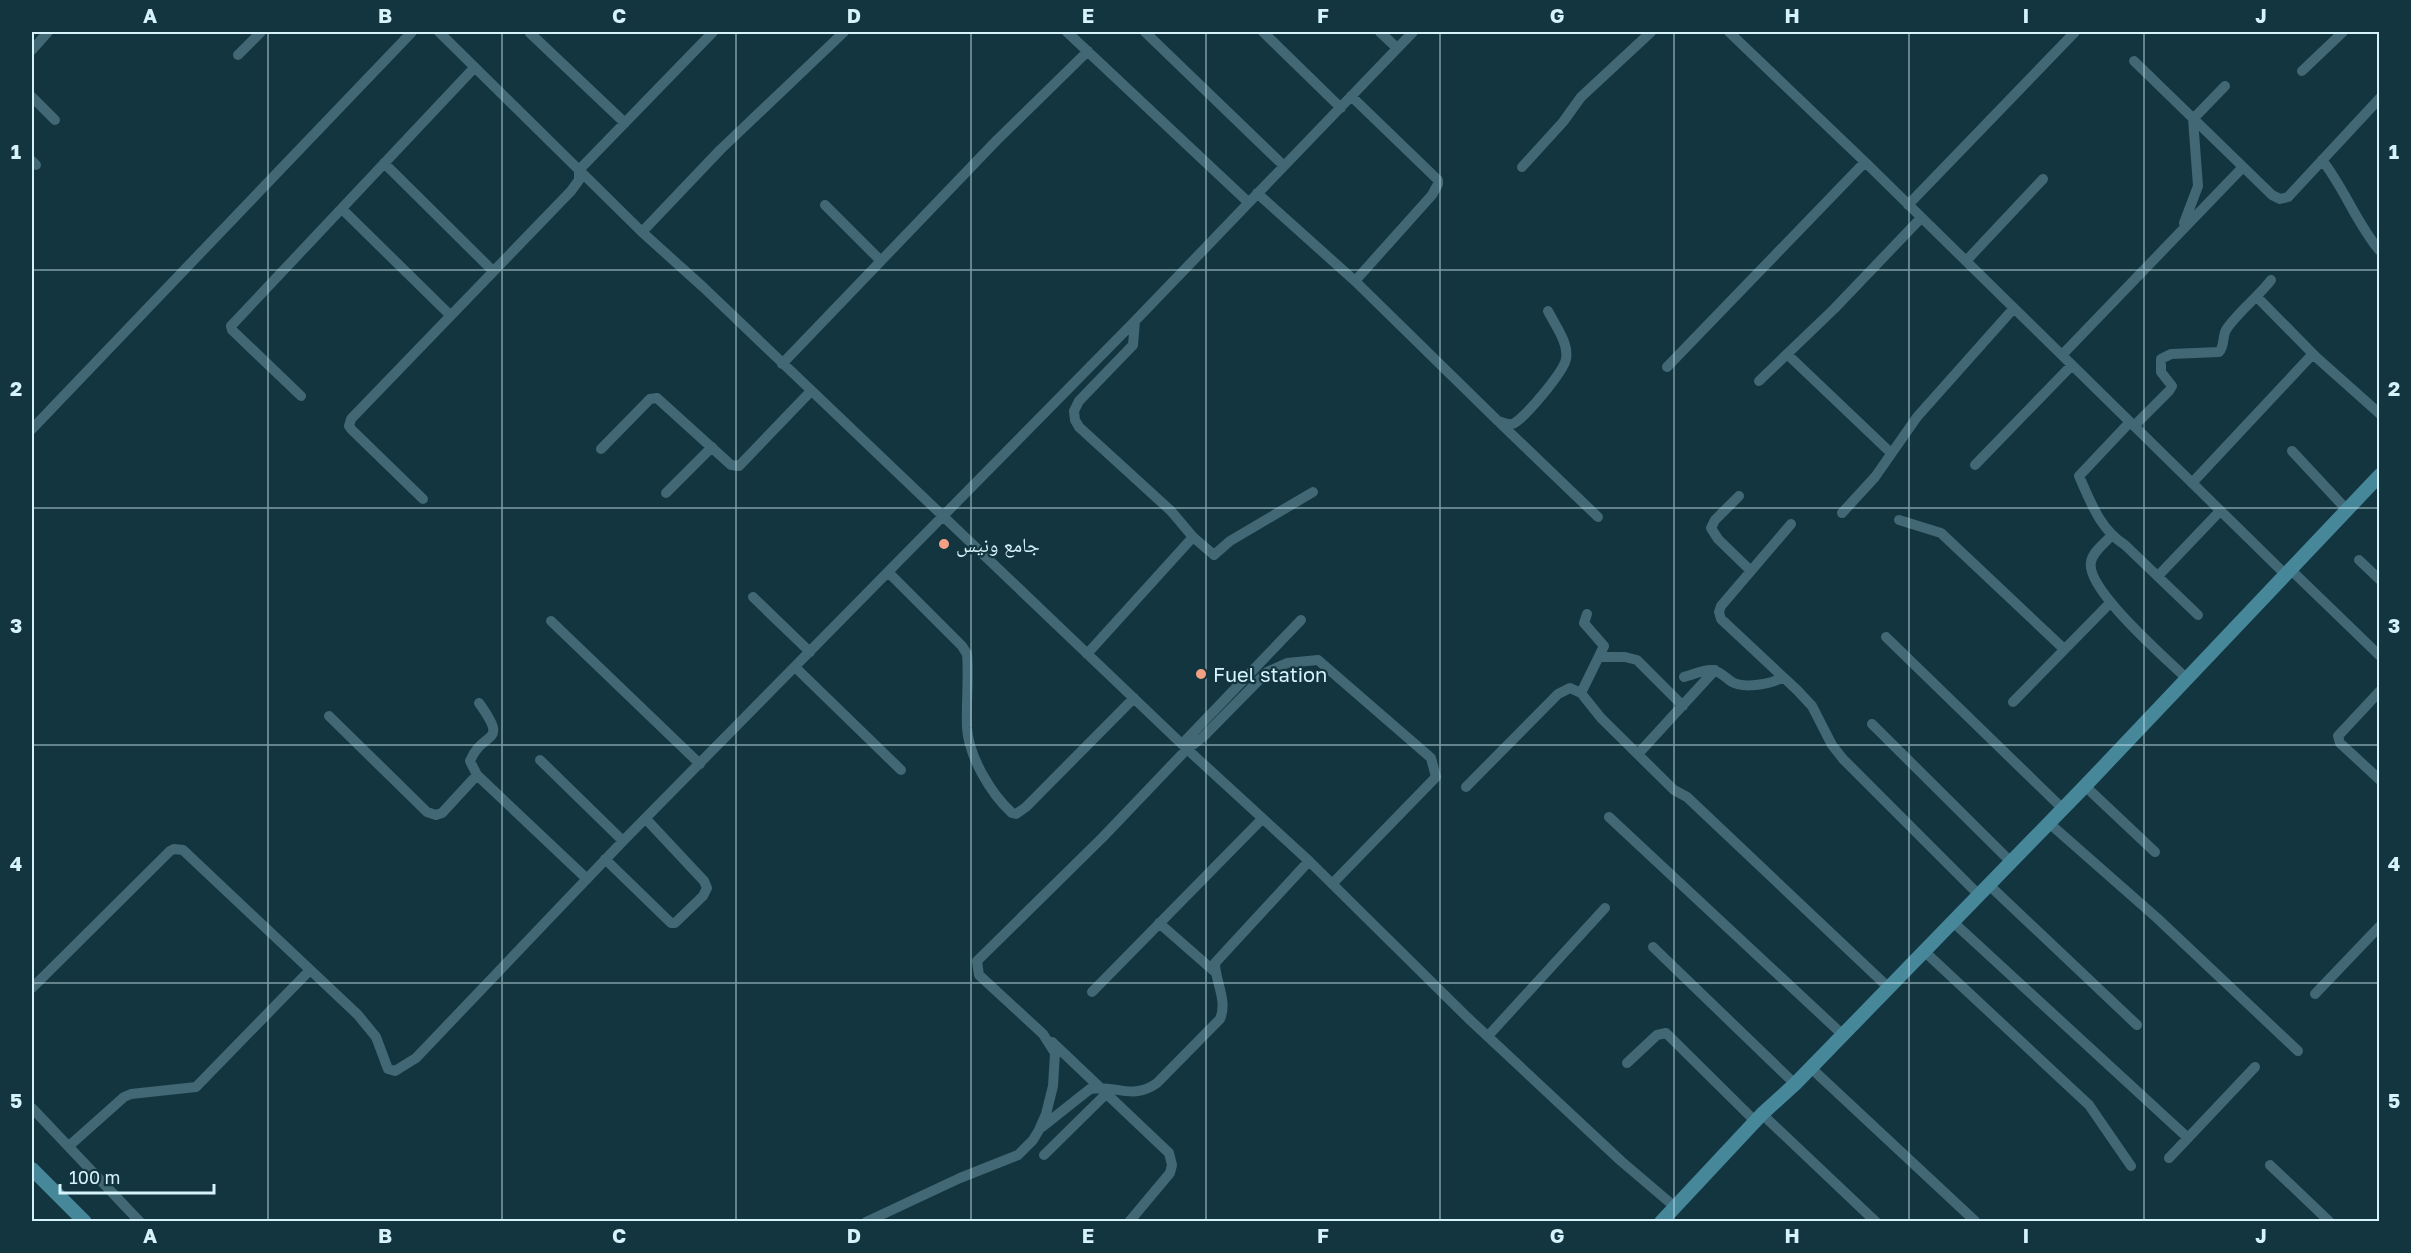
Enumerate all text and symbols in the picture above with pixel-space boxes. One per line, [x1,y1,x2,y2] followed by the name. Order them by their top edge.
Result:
[143,3,157,27] text: A
[378,3,392,27] text: B
[612,3,626,27] text: C
[847,3,861,27] text: D
[1082,3,1094,27] text: E
[1317,3,1329,27] text: F
[1550,3,1564,27] text: G
[1784,3,1800,27] text: H
[2023,3,2029,27] text: I
[2255,3,2267,27] text: J
[11,139,21,163] text: 1
[2389,139,2399,163] text: 1
[10,376,22,400] text: 2
[2388,376,2400,400] text: 2
[956,532,1040,558] place label: جامع ونيس
[937,537,951,551] marker: جامع ونيس
[10,613,22,637] text: 3
[2388,613,2400,637] text: 3
[1213,662,1327,686] place label: Fuel station
[1194,667,1208,681] marker: Fuel station
[10,851,22,875] text: 4
[2388,851,2400,875] text: 4
[10,1088,22,1112] text: 5
[2388,1088,2400,1112] text: 5
[60,1157,214,1195] scale bar
[69,1166,120,1188] text: 100 m
[143,1223,157,1247] text: A
[378,1223,392,1247] text: B
[612,1223,626,1247] text: C
[847,1223,861,1247] text: D
[1082,1223,1094,1247] text: E
[1317,1223,1329,1247] text: F
[1550,1223,1564,1247] text: G
[1784,1223,1800,1247] text: H
[2023,1223,2029,1247] text: I
[2255,1223,2267,1247] text: J

